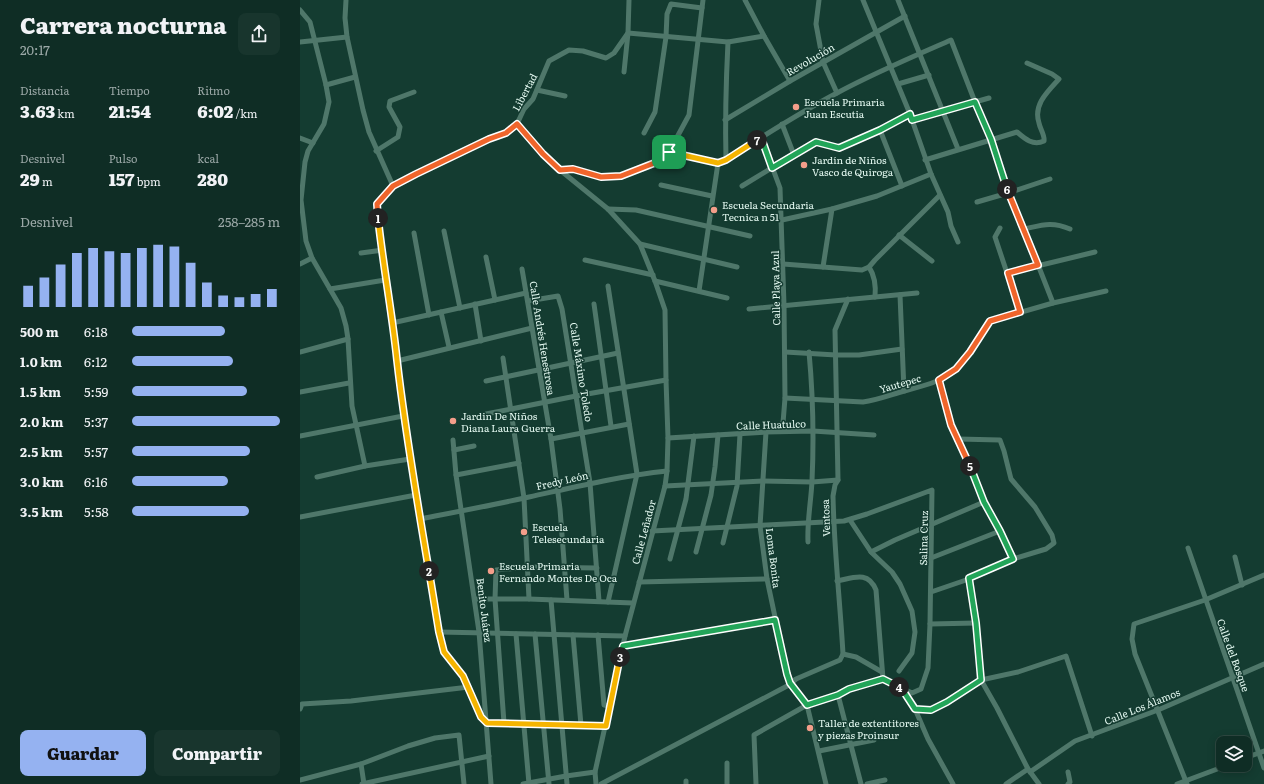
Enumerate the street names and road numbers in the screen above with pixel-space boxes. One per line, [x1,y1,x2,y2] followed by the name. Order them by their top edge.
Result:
[783,39,837,79] street label: Revolución
[508,70,540,114] street label: Libertad
[767,250,783,326] street label: Calle Playa Azul
[527,280,560,397] street label: Calle Andrés Henestrosa
[567,321,597,423] street label: Calle Máximo Toledo
[877,370,923,396] street label: Yautepec
[736,415,806,433] street label: Calle Huatulco
[534,467,590,493] street label: Fredy León
[627,498,659,566] street label: Calle Leñador
[817,498,833,537] street label: Ventosa
[915,510,931,566] street label: Salina Cruz
[763,527,785,590] street label: Loma Bonita
[474,577,496,643] street label: Benito Juárez
[1214,616,1254,694] street label: Calle del Bosque
[1102,684,1183,728] street label: Calle Los Álamos

